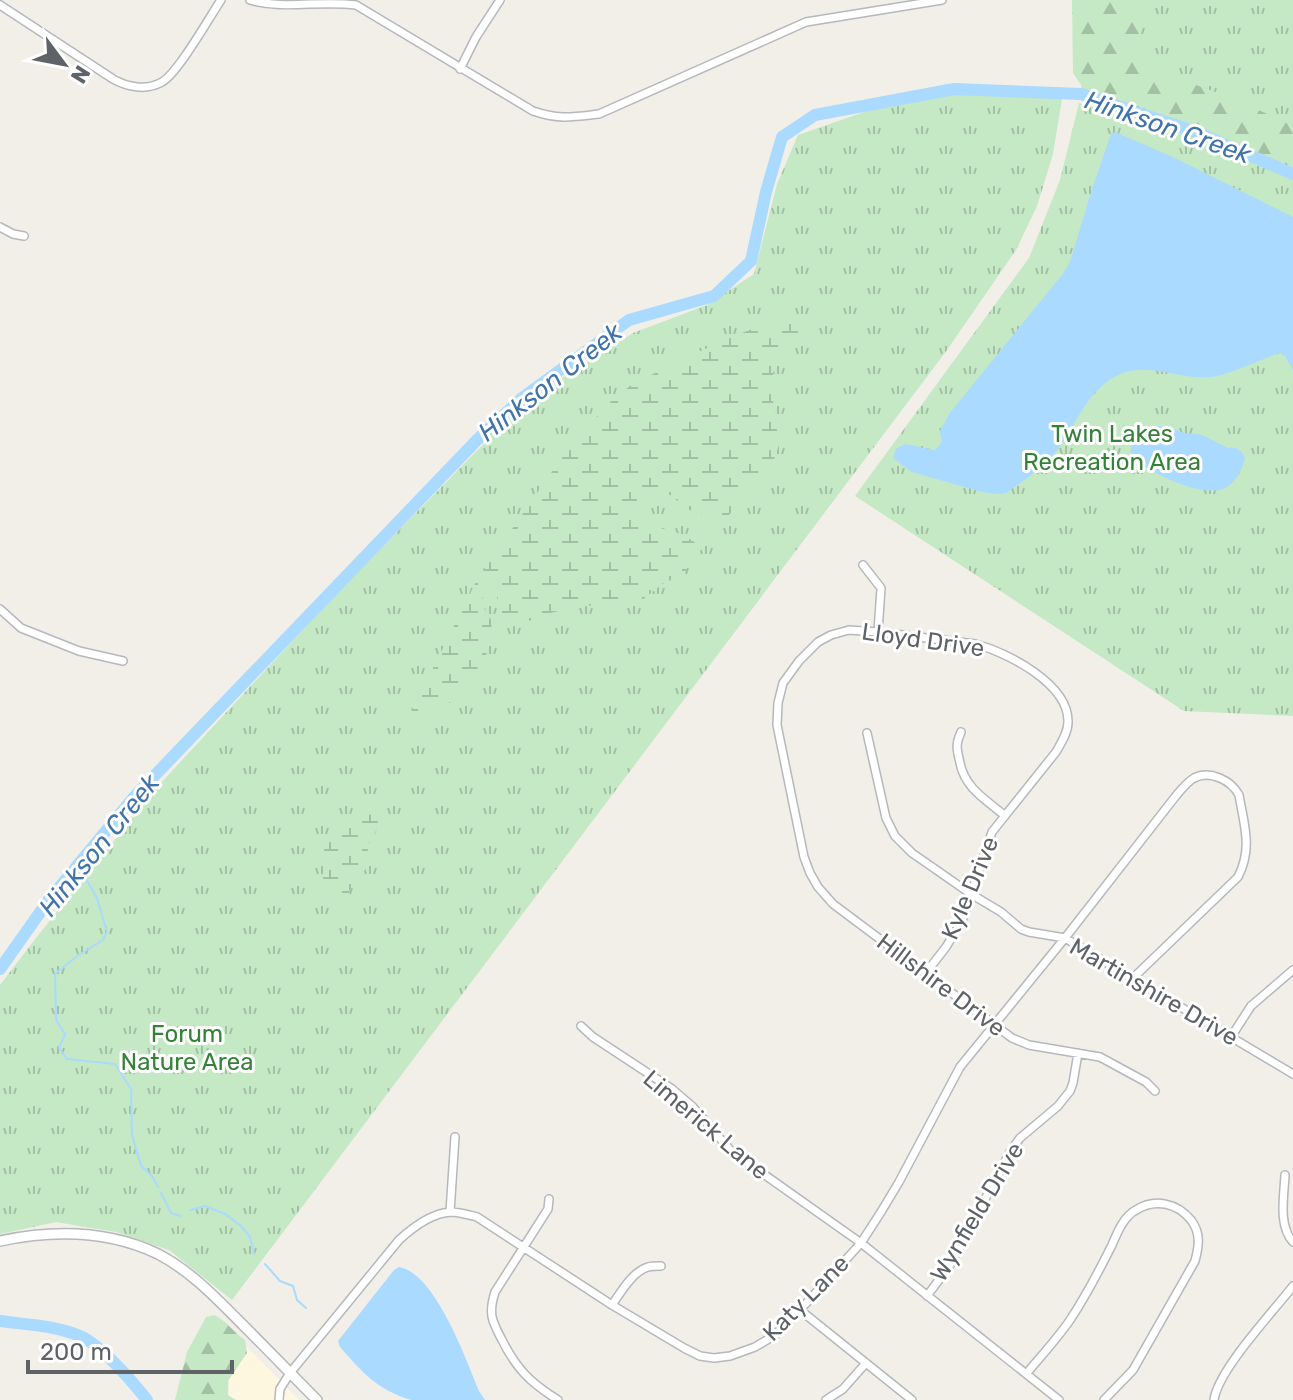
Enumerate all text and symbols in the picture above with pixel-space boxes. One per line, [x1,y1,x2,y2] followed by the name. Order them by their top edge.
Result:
[24,24,104,104] north arrow
[65,60,96,88] text: N
[1081,85,1256,171] water label: Hinkson Creek
[472,316,629,448] water label: Hinkson Creek
[1023,420,1201,476] park label: Twin Lakes Recreation Area
[860,618,986,662] street label: Lloyd Drive
[33,768,166,923] water label: Hinkson Creek
[936,832,1004,944] street label: Kyle Drive
[871,928,1011,1042] street label: Hillshire Drive
[1065,932,1243,1052] street label: Martinshire Drive
[121,1020,253,1076] park label: Forum Nature Area
[638,1064,774,1186] street label: Limerick Lane
[925,1137,1029,1287] street label: Wynfield Drive
[757,1249,855,1347] street label: Katy Lane
[28,1324,232,1374] scale bar
[40,1338,112,1366] text: 200 m

